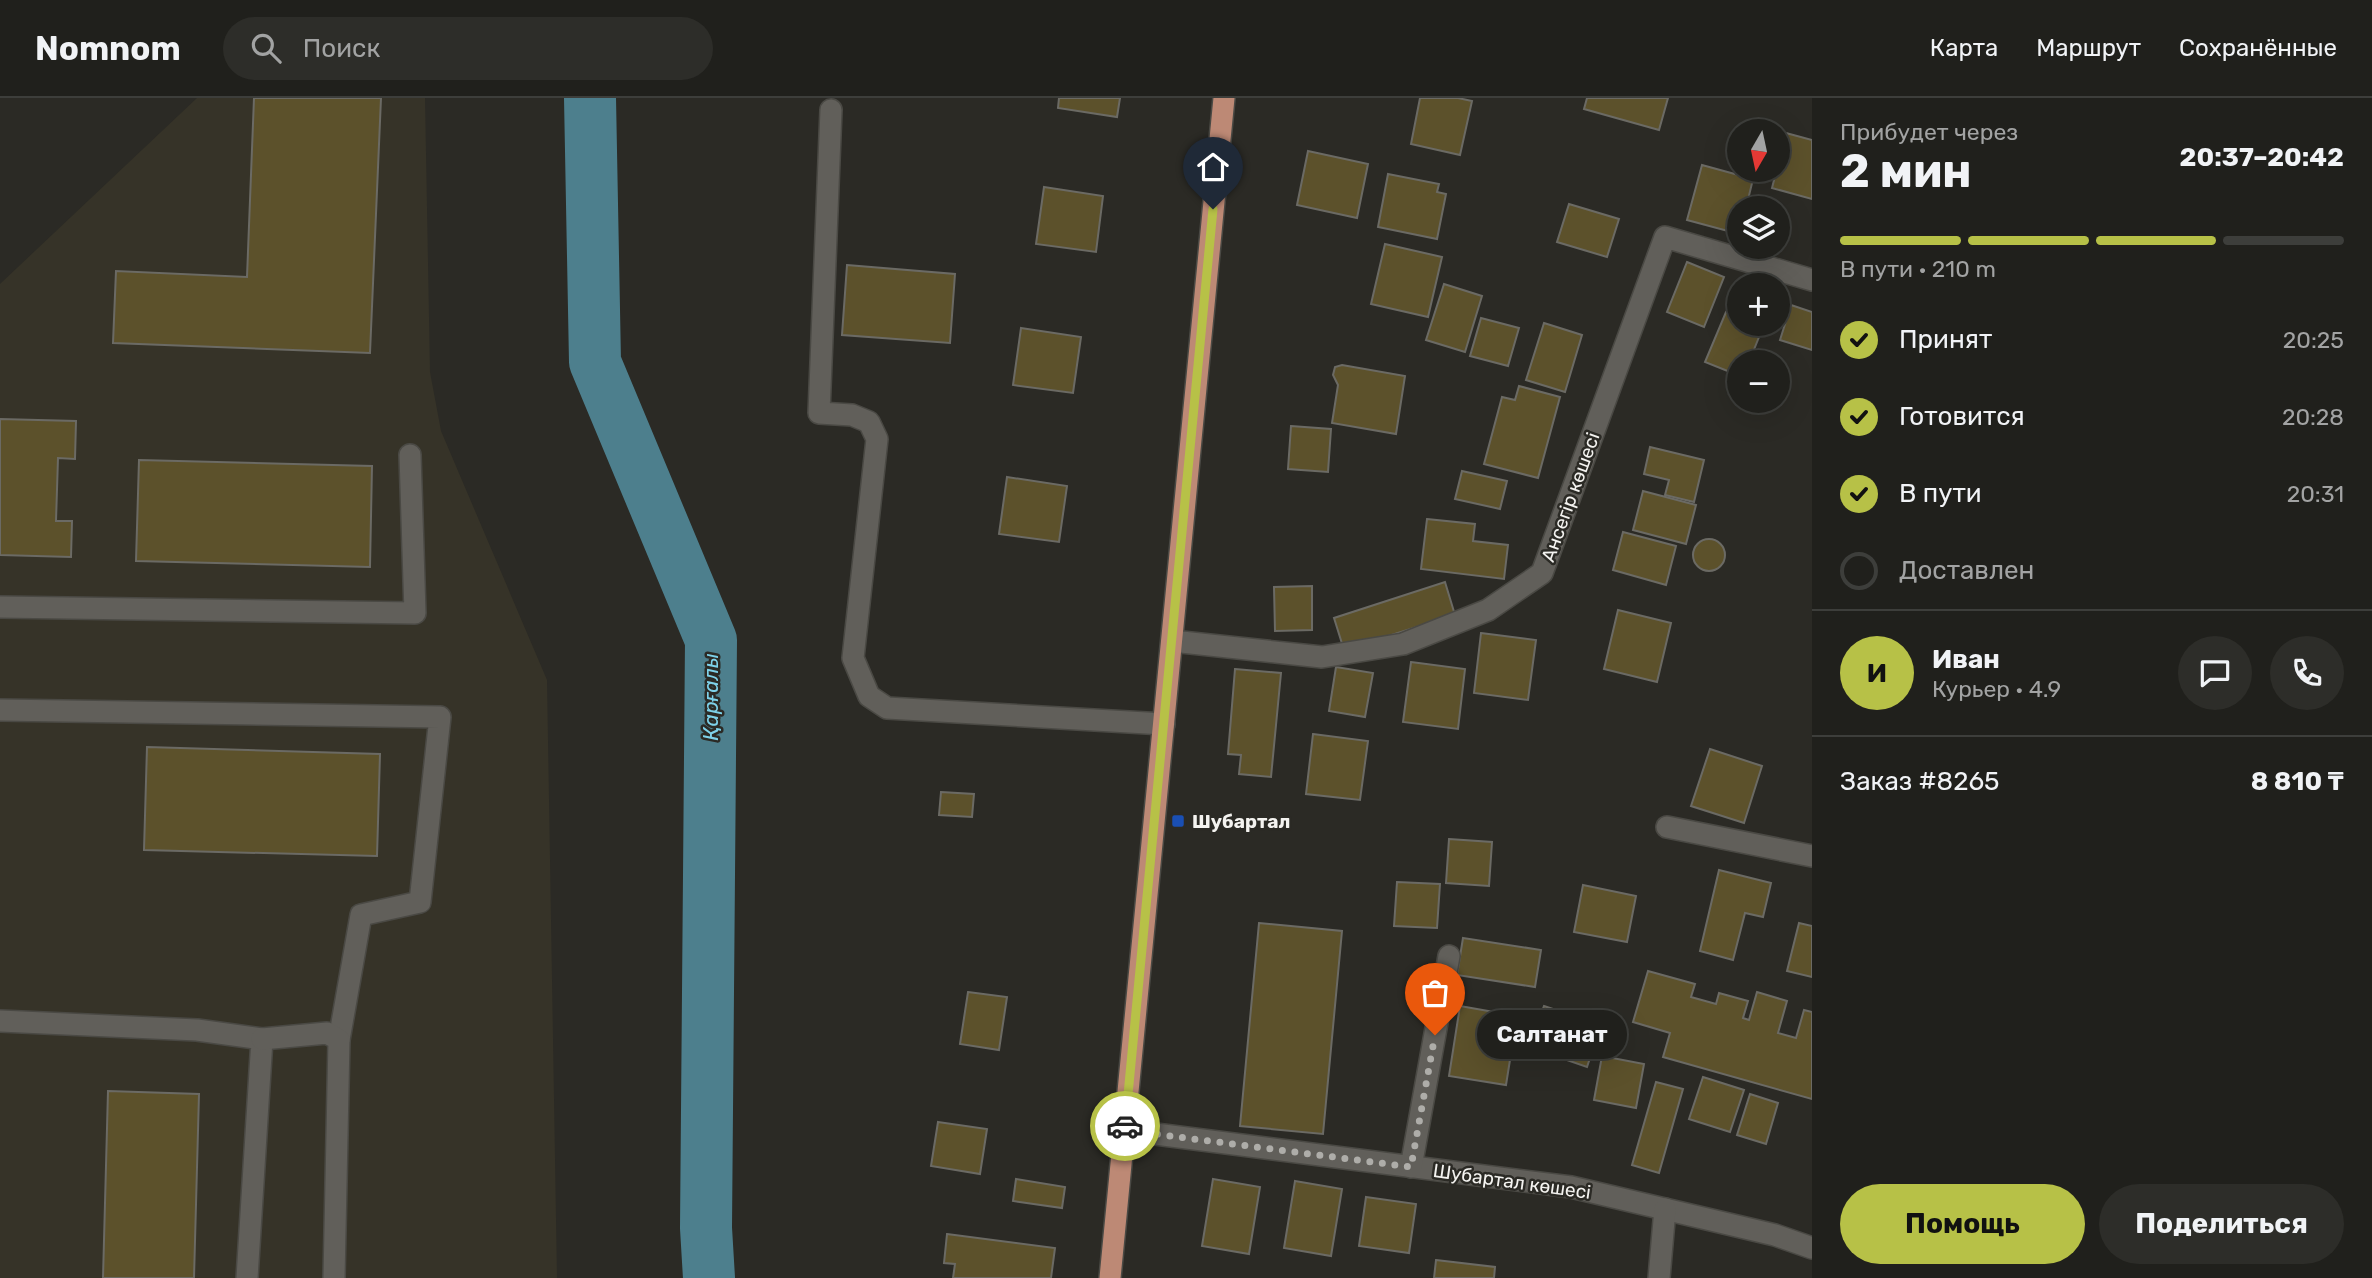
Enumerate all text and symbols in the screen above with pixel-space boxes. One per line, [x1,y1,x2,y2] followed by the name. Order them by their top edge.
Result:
[223,17,713,80] search box
[35,29,181,68] text: Nomnom
[247,29,285,67] icon: search
[303,33,380,64] text: Поиск
[1930,34,1998,62] text: Карта
[2036,34,2141,62] text: Маршрут
[2179,34,2337,62] text: Сохранённые
[1840,118,2018,146] text: Прибудет через
[1727,119,1790,182] north arrow
[1727,119,1790,413] map controls
[1183,137,1243,209] pin
[2180,142,2344,173] text: 20:37–20:42
[1840,144,1972,199] text: 2 мин
[1194,148,1232,186] icon: home
[1727,196,1790,259] button: layers
[1840,255,1996,283] text: В пути · 210 m
[1727,273,1790,336] button: +
[1840,321,1878,359] icon: check
[1899,324,1992,355] text: Принят
[2283,326,2344,354] text: 20:25
[1727,350,1790,413] button: −
[1840,398,1878,436] icon: check
[1899,401,2025,432] text: Готовится
[2282,403,2344,431] text: 20:28
[1536,429,1605,565] street label: Ансегір көшесі
[1840,475,1878,513] icon: check
[1899,478,1982,509] text: В пути
[2287,480,2344,508] text: 20:31
[1899,555,2034,586] text: Доставлен
[2178,636,2252,710] button: chat
[2270,636,2344,710] button: phone
[1932,644,2000,675] text: Иван
[698,653,723,741] water label: Қарғалы
[1867,658,1887,689] text: И
[1932,675,2061,703] text: Курьер · 4.9
[1840,766,2000,797] text: Заказ #8265
[2251,766,2344,797] text: 8 810 ₸
[1192,810,1290,833] place label: Шубартал
[1170,813,1186,829] marker: Шубартал
[1405,963,1465,1035] pin
[1416,974,1454,1012] icon: bag
[1477,1010,1628,1060] callout: Салтанат
[1496,1020,1608,1048] text: Салтанат
[1090,1091,1160,1161] courier
[1106,1107,1144,1145] icon: car
[1432,1159,1592,1204] street label: Шубартал көшесі
[1840,1184,2085,1264] button: Помощь
[2099,1184,2344,1264] button: Поделиться

